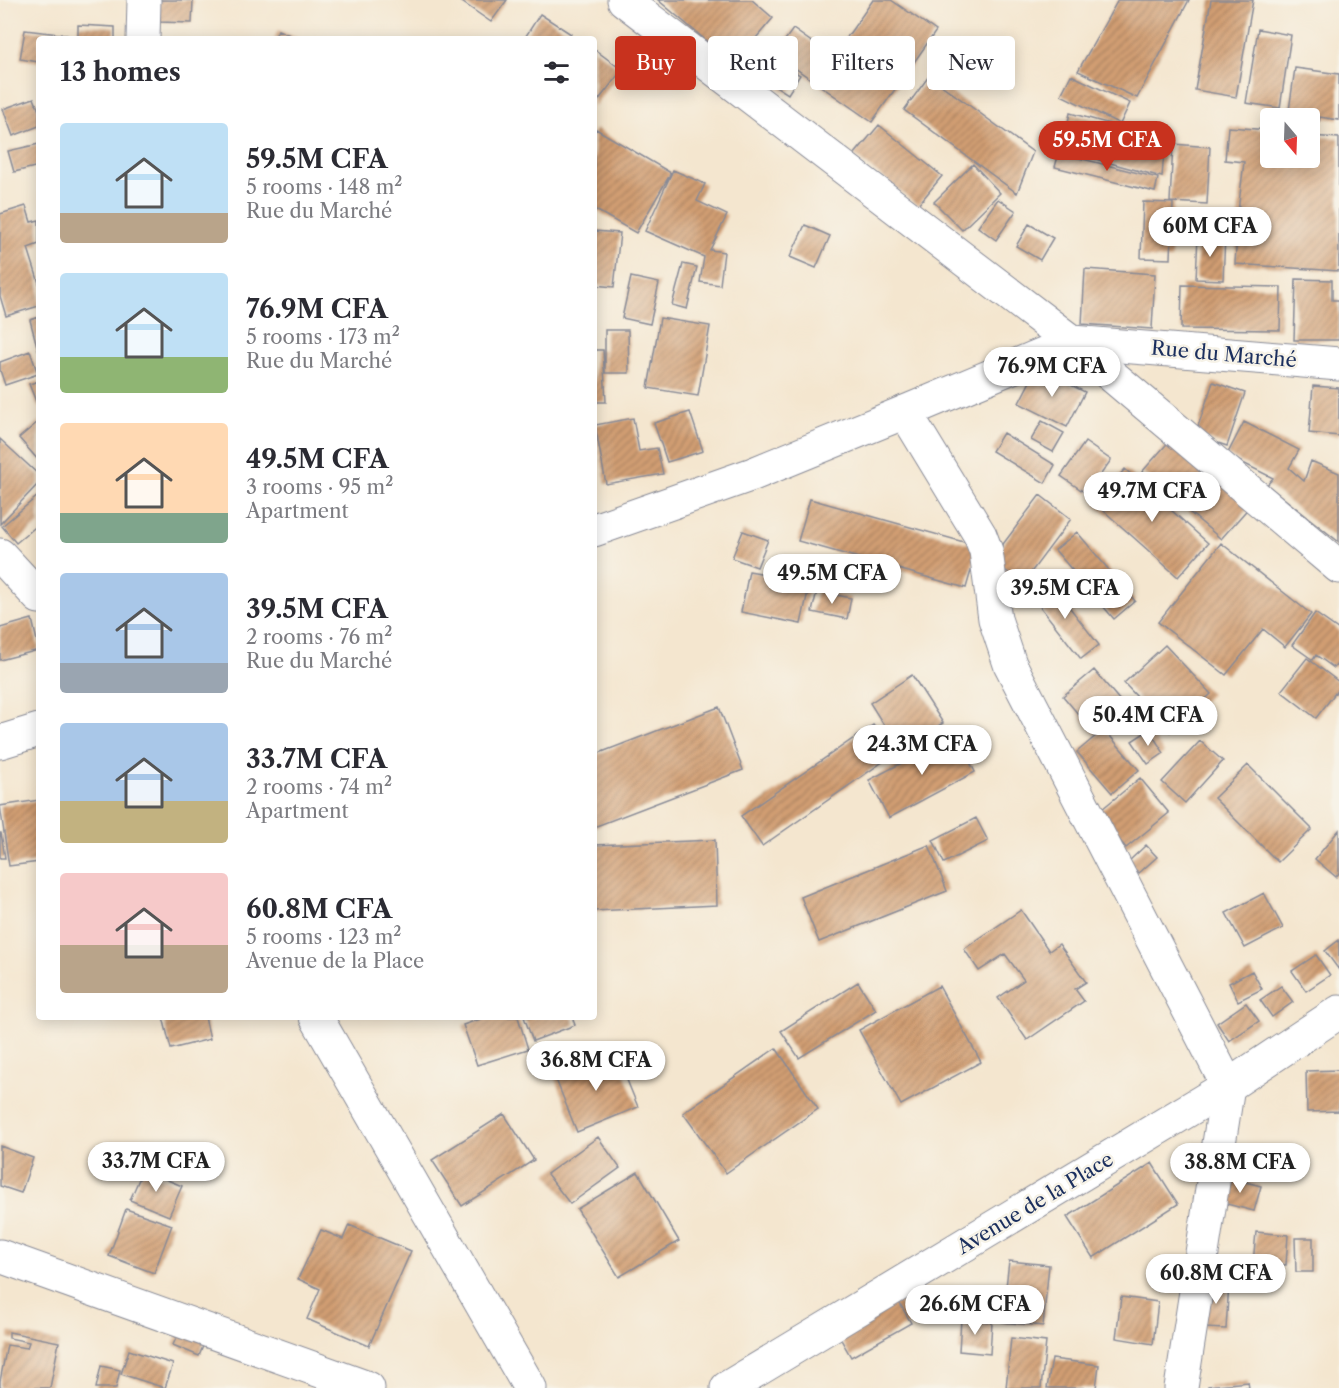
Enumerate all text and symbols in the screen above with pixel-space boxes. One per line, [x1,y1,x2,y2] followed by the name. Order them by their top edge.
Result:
[615,36,696,90] chip: Buy
[708,36,798,90] chip: Rent
[810,36,915,90] chip: Filters
[927,36,1015,90] chip: New
[60,56,181,88] text: 13 homes
[540,56,573,89] icon: filters
[1260,108,1320,168] north arrow
[1260,108,1320,168] map controls
[1038,121,1176,172] pin: 59.5M CFA
[1053,128,1161,152] text: 59.5M CFA
[246,143,388,175] text: 59.5M CFA
[108,147,180,219] icon: home
[246,175,402,199] text: 5 rooms · 148 m²
[246,199,392,223] text: Rue du Marché
[1155,207,1265,258] pin: 60M CFA
[1163,214,1257,238] text: 60M CFA
[246,293,388,325] text: 76.9M CFA
[108,297,180,369] icon: home
[246,325,400,349] text: 5 rooms · 173 m²
[1150,336,1298,372] street label: Rue du Marché
[983,347,1121,398] pin: 76.9M CFA
[246,349,392,373] text: Rue du Marché
[997,354,1107,378] text: 76.9M CFA
[246,443,389,475] text: 49.5M CFA
[108,447,180,519] icon: home
[1083,472,1221,523] pin: 49.7M CFA
[246,475,393,499] text: 3 rooms · 95 m²
[1098,479,1206,503] text: 49.7M CFA
[246,499,349,523] text: Apartment
[763,554,901,605] pin: 49.5M CFA
[777,561,887,585] text: 49.5M CFA
[996,569,1134,620] pin: 39.5M CFA
[1010,576,1120,600] text: 39.5M CFA
[246,593,388,625] text: 39.5M CFA
[108,597,180,669] icon: home
[246,625,392,649] text: 2 rooms · 76 m²
[246,649,392,673] text: Rue du Marché
[1079,696,1217,747] pin: 50.4M CFA
[1092,703,1204,727] text: 50.4M CFA
[853,725,991,776] pin: 24.3M CFA
[867,732,977,756] text: 24.3M CFA
[246,743,387,775] text: 33.7M CFA
[108,747,180,819] icon: home
[246,775,392,799] text: 2 rooms · 74 m²
[246,799,349,823] text: Apartment
[246,893,392,925] text: 60.8M CFA
[108,897,180,969] icon: home
[246,925,402,949] text: 5 rooms · 123 m²
[246,949,424,973] text: Avenue de la Place
[527,1041,665,1092] pin: 36.8M CFA
[540,1048,652,1072] text: 36.8M CFA
[87,1142,225,1193] pin: 33.7M CFA
[1171,1143,1309,1194] pin: 38.8M CFA
[952,1147,1118,1260] street label: Avenue de la Place
[102,1149,210,1173] text: 33.7M CFA
[1184,1150,1296,1174] text: 38.8M CFA
[1147,1254,1285,1305] pin: 60.8M CFA
[1160,1261,1272,1285] text: 60.8M CFA
[906,1285,1044,1336] pin: 26.6M CFA
[919,1292,1031,1316] text: 26.6M CFA

